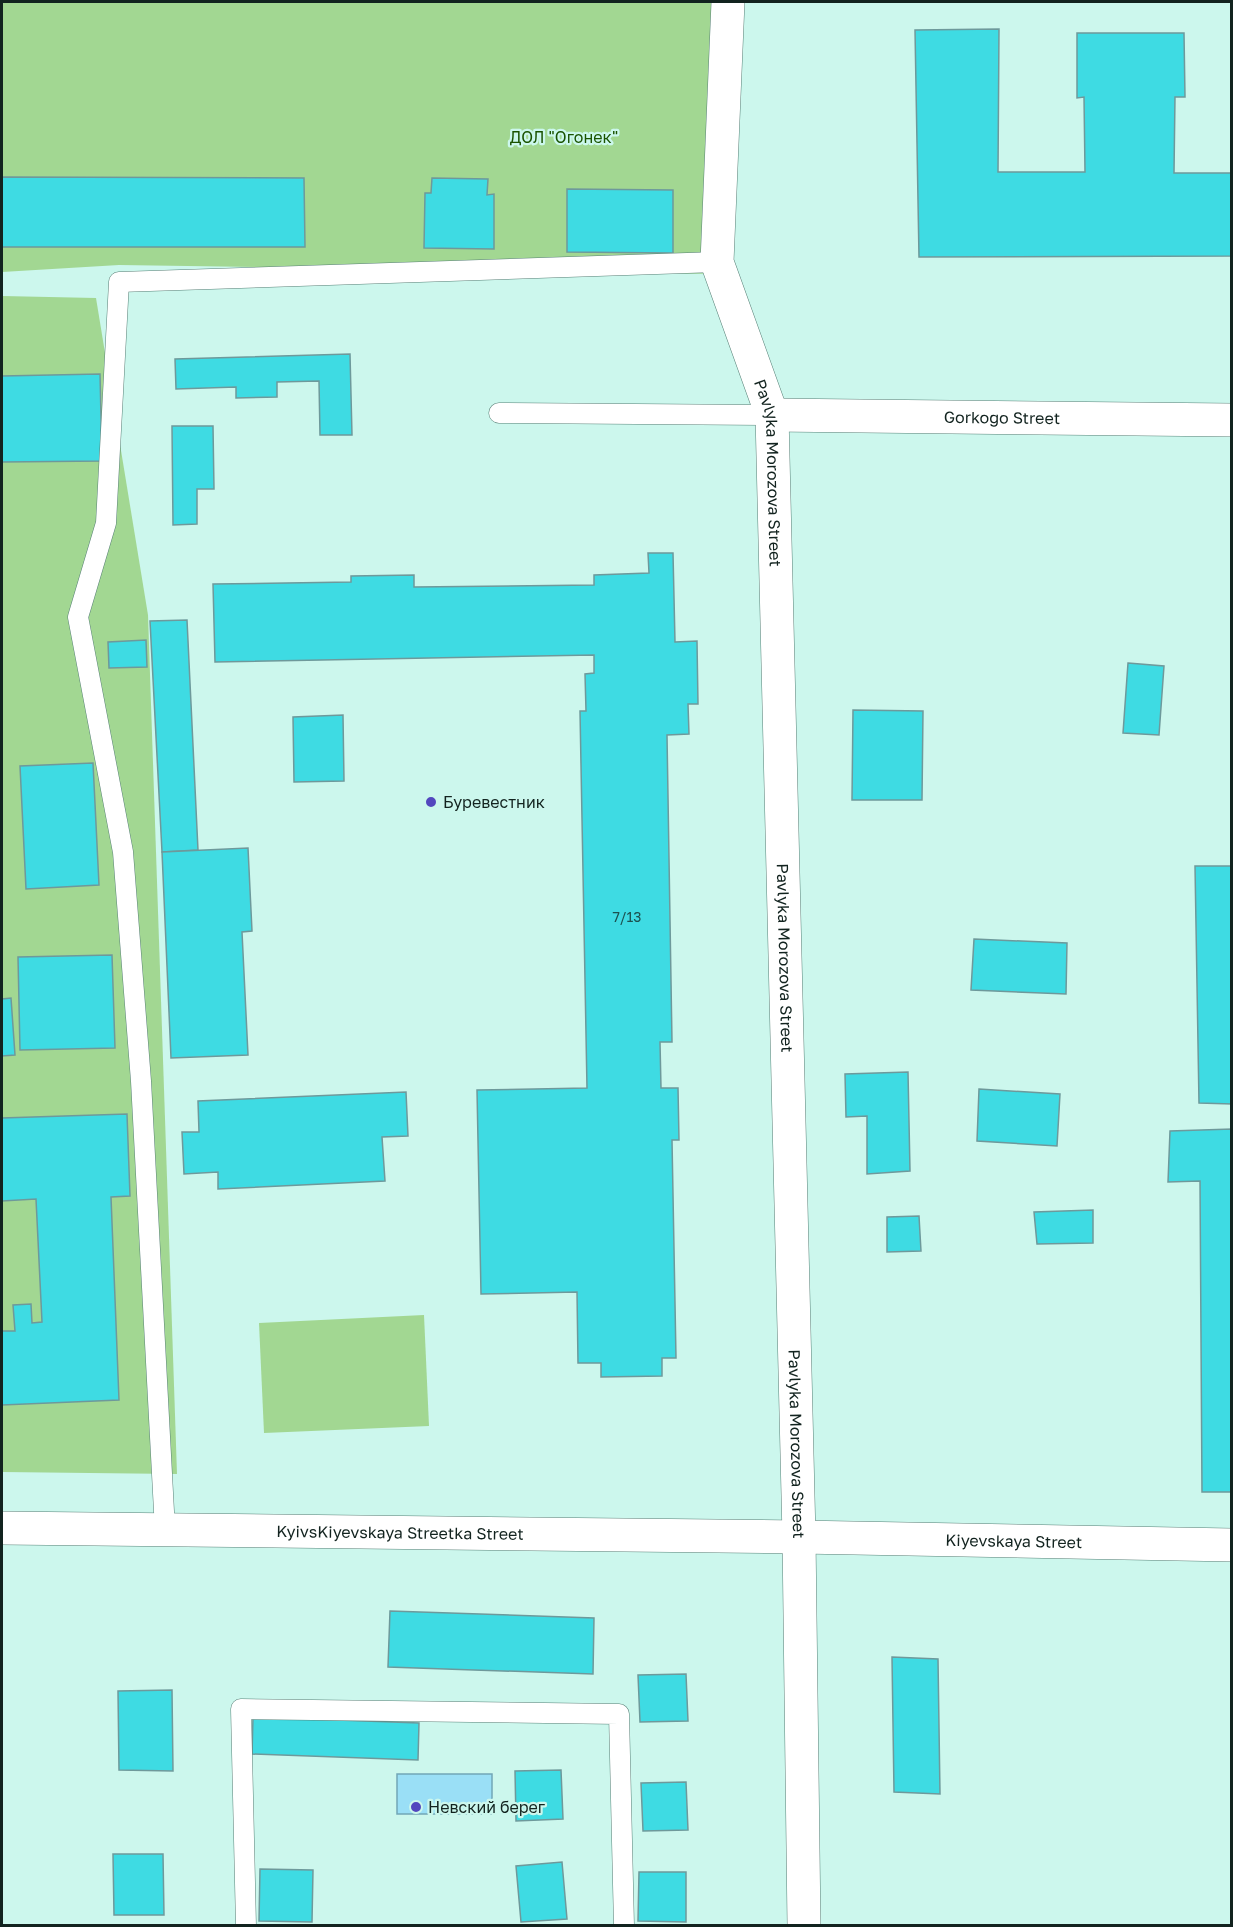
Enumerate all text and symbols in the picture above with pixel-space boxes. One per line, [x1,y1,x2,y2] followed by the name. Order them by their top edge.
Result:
[510,127,618,147] park label: ДОЛ "Огонек"
[750,376,786,567] street label: Pavlyka Morozova Street
[944,407,1060,428] street label: Gorkogo Street
[443,792,545,812] place label: Буревестник
[424,795,438,809] marker: Буревестник
[773,863,797,1053] street label: Pavlyka Morozova Street
[612,908,642,925] house number: 7/13
[784,1349,809,1539] street label: Pavlyka Morozova Street
[276,1521,524,1544] street label: KyivsKiyevskaya Streetka Street
[945,1530,1083,1552] street label: Kiyevskaya Street
[428,1797,546,1817] place label: Невский берег
[409,1800,423,1814] marker: Невский берег

